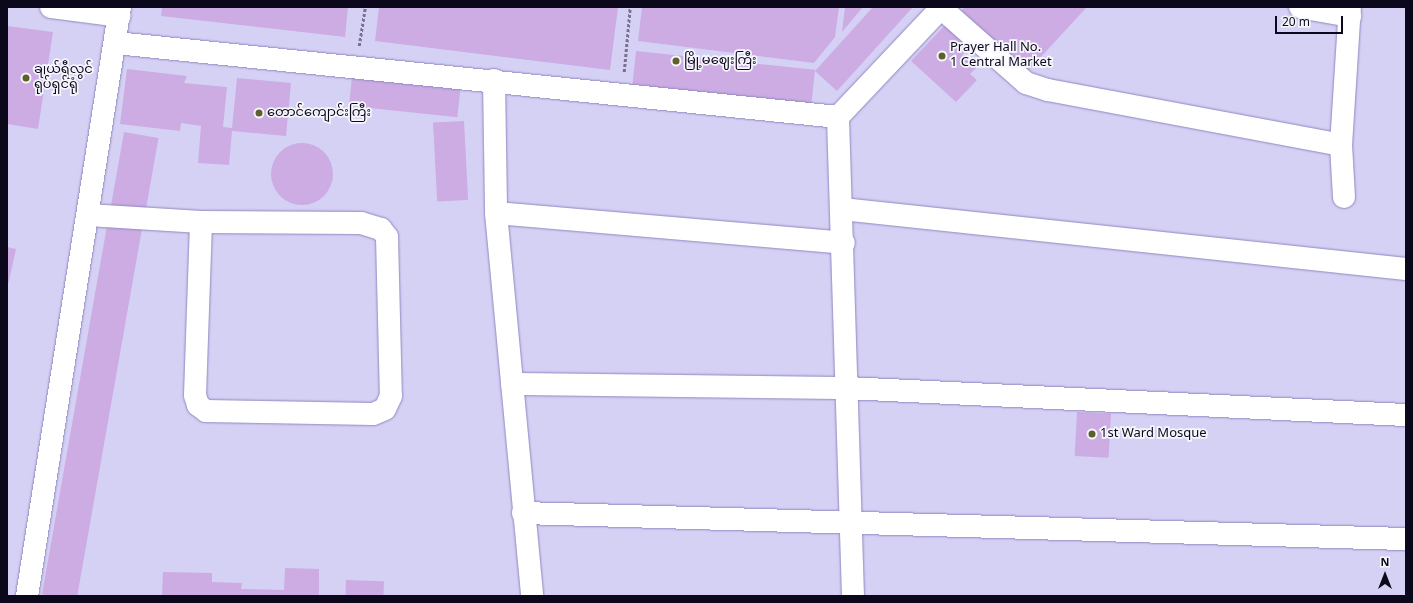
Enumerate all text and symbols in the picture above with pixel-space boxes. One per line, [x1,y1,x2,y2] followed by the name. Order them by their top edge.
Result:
[1277,8,1345,34] scale bar
[1282,10,1310,36] text: 20 m
[950,41,1052,72] place label: Prayer Hall No. 1 Central Market
[937,51,947,61] marker: Prayer Hall No. 1 Central Market
[684,53,757,69] place label: မြို့မဈေးကြီး
[671,56,681,66] marker: မြို့မဈေးကြီး
[34,63,93,94] place label: ချယ်ရီလွင် ရုပ်ရှင်ရုံ
[21,73,31,83] marker: ချယ်ရီလွင် ရုပ်ရှင်ရုံ
[267,105,371,121] place label: တောင်ကျောင်းကြီး
[254,108,264,118] marker: တောင်ကျောင်းကြီး
[1100,426,1207,442] place label: 1st Ward Mosque
[1087,429,1097,439] marker: 1st Ward Mosque
[1381,551,1389,575] text: N
[1365,555,1405,595] north arrow

